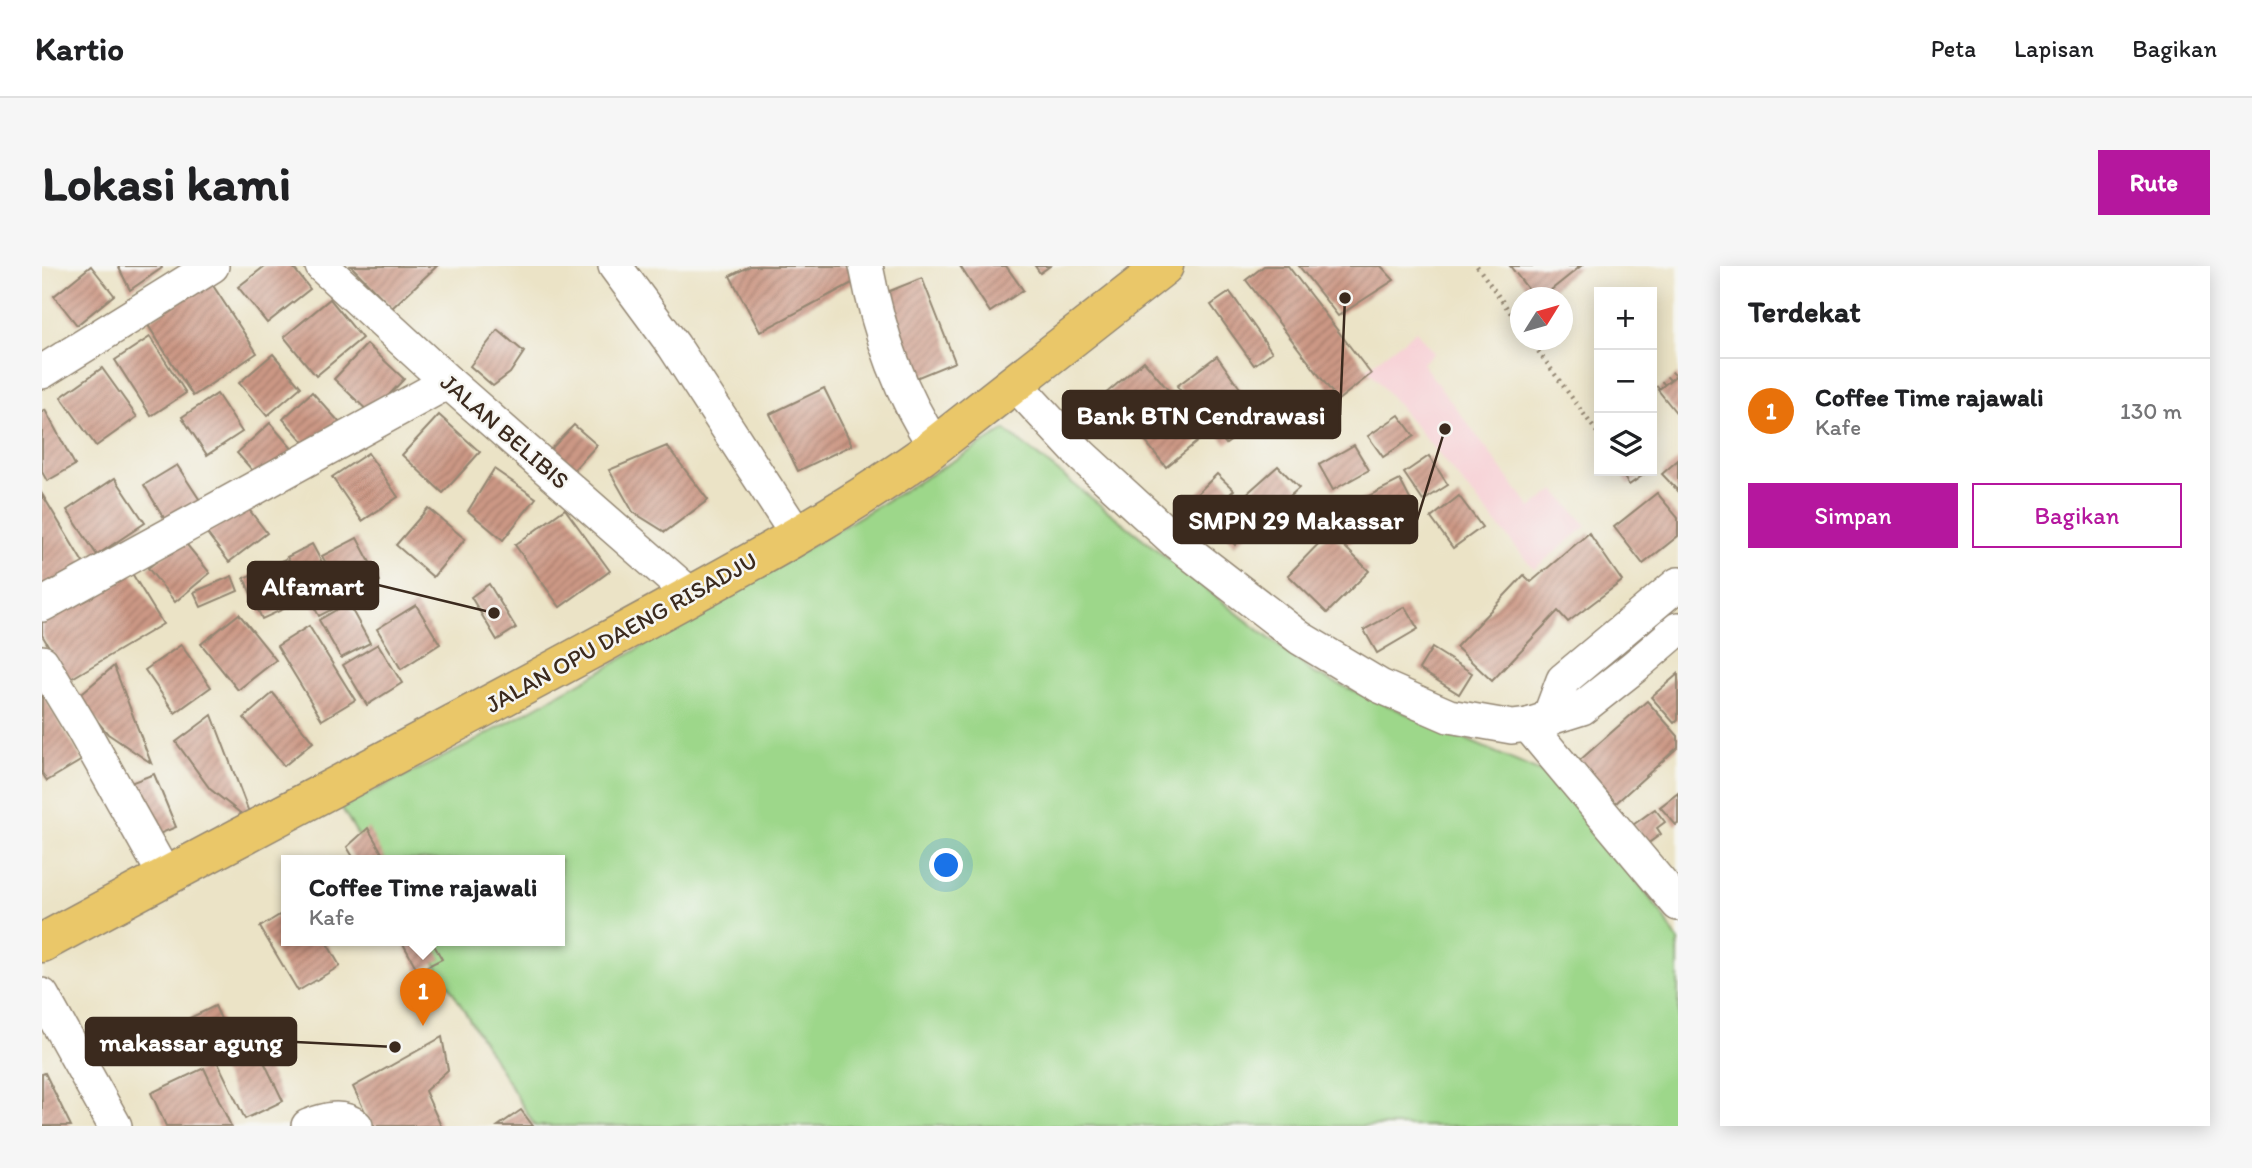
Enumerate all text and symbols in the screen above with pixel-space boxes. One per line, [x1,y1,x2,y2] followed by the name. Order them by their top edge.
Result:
[35,29,124,68] text: Kartio
[1931,34,1976,63] text: Peta
[2014,34,2094,63] text: Lapisan
[2132,34,2217,63] text: Bagikan
[2098,150,2210,215] button: Rute
[42,153,291,212] text: Lokasi kami
[1510,287,1573,350] north arrow
[1594,287,1657,476] map controls
[1594,287,1657,350] button: +
[1748,293,1861,330] text: Terdekat
[1594,350,1657,413] button: −
[435,367,575,495] street label: JALAN BELIBIS
[1815,381,2044,413] text: Coffee Time rajawali
[1063,391,1340,438] callout: Bank BTN Cendrawasi
[1766,397,1776,425] text: 1
[2120,397,2182,425] text: 130 m
[1077,399,1325,431] text: Bank BTN Cendrawasi
[1594,413,1657,476] button: layers
[1815,413,1861,441] text: Kafe
[1748,483,1958,548] button: Simpan
[1972,483,2182,548] button: Bagikan
[1174,496,1417,543] callout: SMPN 29 Makassar
[1188,504,1404,536] text: SMPN 29 Makassar
[480,545,762,719] street label: JALAN OPU DAENG RISADJU
[248,562,378,609] callout: Alfamart
[261,570,364,602] text: Alfamart
[929,848,963,882] your location
[281,855,565,946] popup
[309,871,537,903] text: Coffee Time rajawali
[309,903,355,931] text: Kafe
[400,968,446,1026] pin: 1
[86,1018,296,1065] callout: makassar agung
[99,1026,283,1058] text: makassar agung

